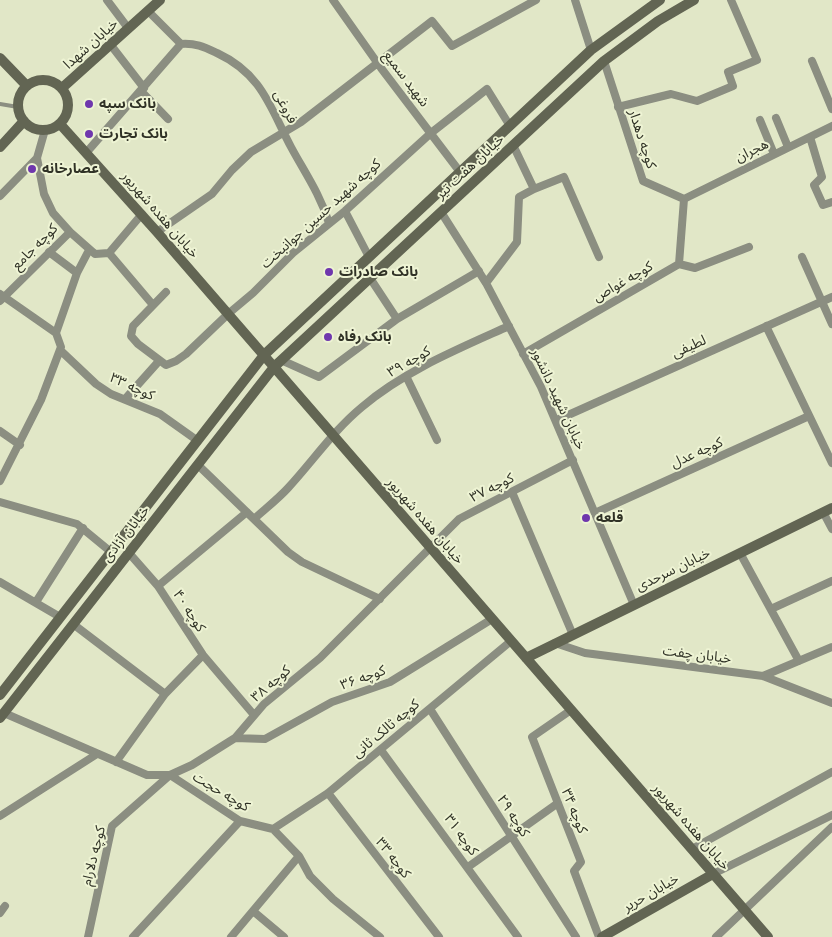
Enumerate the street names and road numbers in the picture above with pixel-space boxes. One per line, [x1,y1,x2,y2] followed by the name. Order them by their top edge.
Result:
[60,15,122,73] street label: خیابان شهدا
[379,48,433,110] street label: شهید سمیع
[269,87,301,127] street label: فروغی
[624,107,660,171] street label: کوچه دهدار
[432,131,508,203] street label: خیابان هفت تیر
[733,136,771,166] street label: هجران
[258,156,384,272] street label: کوچه شهید حسین جوانبخت
[118,168,202,262] street label: خیابان هفده شهریور
[8,220,62,274] street label: کوچه جامع
[590,258,656,306] street label: کوچه غواص
[669,332,709,362] street label: لطیفی
[384,343,434,381] street label: کوچه ۳۹
[527,345,589,453] street label: خیابان شهید دانشور
[107,369,157,405] street label: کوچه ۳۳
[668,434,726,472] street label: کوچه عدل
[467,470,517,506] street label: کوچه ۳۷
[383,474,467,568] street label: خیابان هفده شهریور
[99,502,153,566] street label: خیابان آزادی
[633,545,713,595] street label: خیابان سرحدی
[169,587,209,635] street label: کوچه ۴۰
[662,642,732,668] street label: خیابان چفت
[248,662,294,706] street label: کوچه ۳۸
[338,662,388,694] street label: کوچه ۳۶
[349,696,423,762] street label: کوچه ثالک ثانی
[189,768,253,816] street label: کوچه حجت
[649,780,733,874] street label: خیابان هفده شهریور
[557,786,591,836] street label: کوچه ۳۴
[493,792,533,840] street label: کوچه ۲۹
[440,811,482,859] street label: کوچه ۳۱
[78,824,110,888] street label: کوچه دلارام
[372,834,414,882] street label: کوچه ۳۳
[620,870,682,916] street label: خیابان حریر

